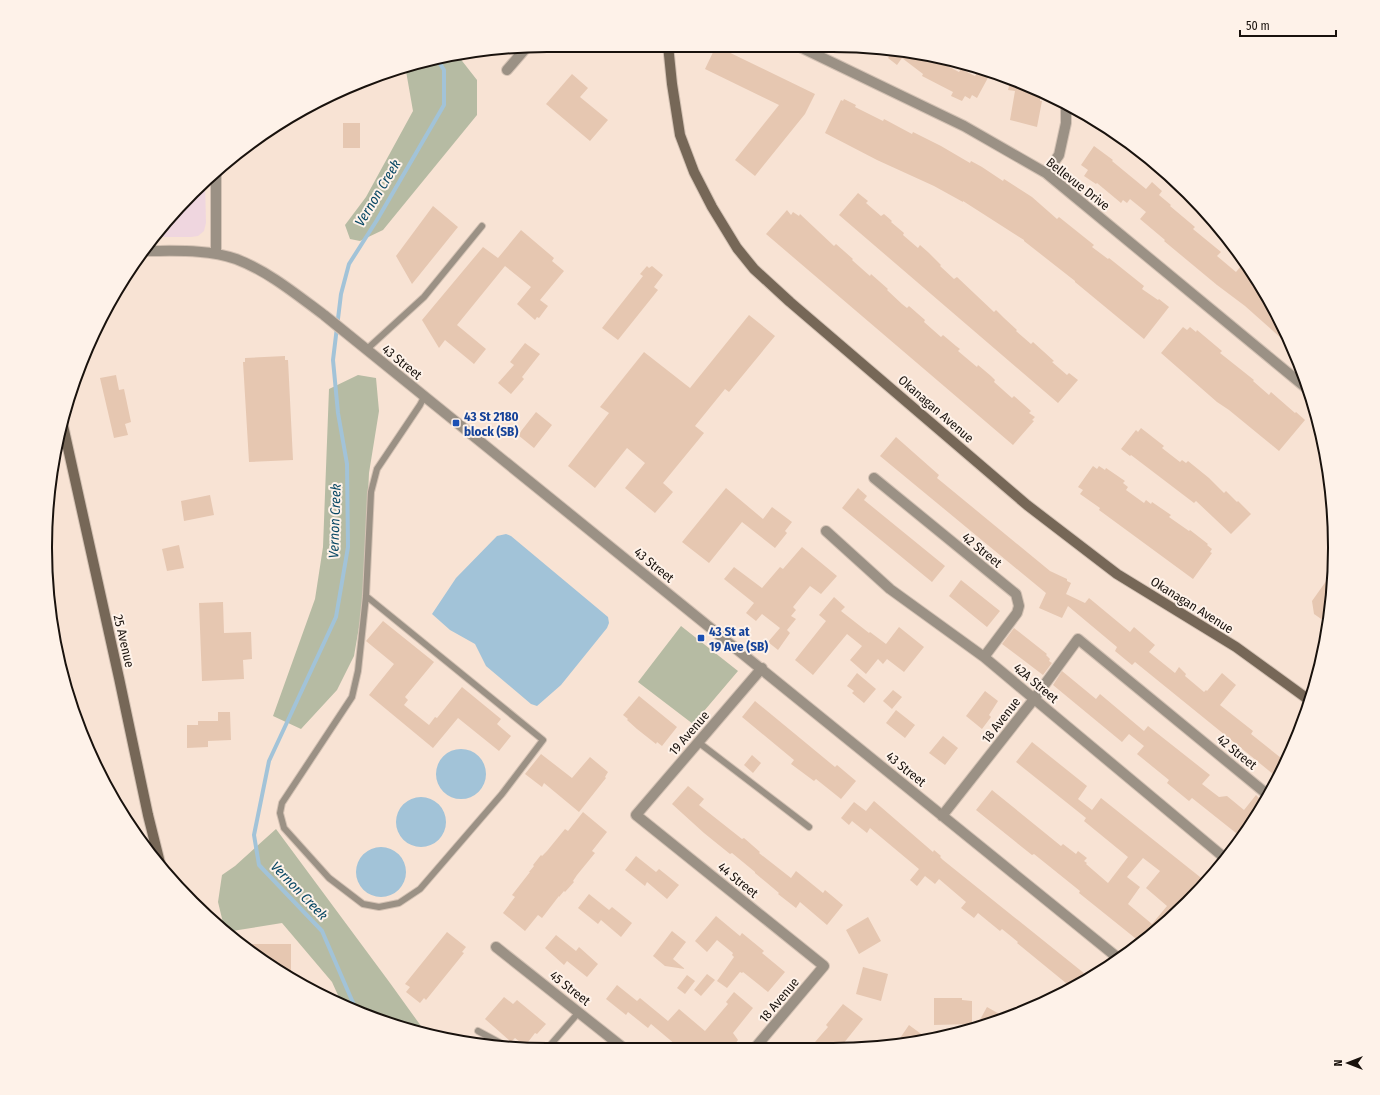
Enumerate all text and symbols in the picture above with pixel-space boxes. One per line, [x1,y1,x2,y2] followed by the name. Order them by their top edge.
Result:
[1240,12,1336,38] scale bar
[1246,19,1270,33] text: 50 m
[1043,155,1113,213] street label: Bellevue Drive
[351,157,405,229] water label: Vernon Creek
[379,341,426,383] street label: 43 Street
[895,372,977,446] street label: Okanagan Avenue
[464,409,519,439] place label: 43 St 2180 block (SB)
[451,418,461,428] marker: 43 St 2180 block (SB)
[325,483,345,559] water label: Vernon Creek
[959,529,1006,571] street label: 42 Street
[631,544,678,586] street label: 43 Street
[1148,574,1236,636] street label: Okanagan Avenue
[111,613,137,669] street label: 25 Avenue
[709,624,768,654] place label: 43 St at 19 Ave (SB)
[696,633,706,643] marker: 43 St at 19 Ave (SB)
[1011,660,1062,706] street label: 42A Street
[979,694,1023,746] street label: 18 Avenue
[666,708,712,758] street label: 19 Avenue
[1214,731,1261,773] street label: 42 Street
[883,748,930,790] street label: 43 Street
[267,858,331,924] water label: Vernon Creek
[715,859,762,901] street label: 44 Street
[547,968,594,1009] street label: 45 Street
[756,975,802,1025] street label: 18 Avenue
[1328,1043,1368,1083] north arrow
[1332,1060,1345,1066] text: N

